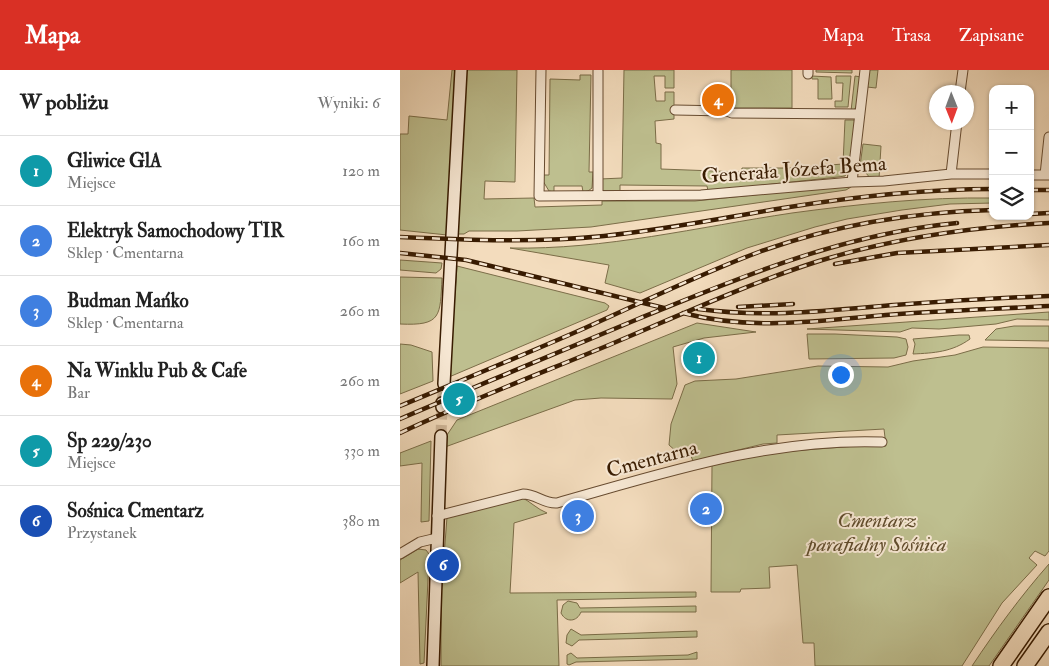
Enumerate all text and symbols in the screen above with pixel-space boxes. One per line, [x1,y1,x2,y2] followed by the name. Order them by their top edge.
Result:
[25,20,80,51] text: Mapa
[823,24,864,47] text: Mapa
[892,24,931,47] text: Trasa
[959,24,1024,47] text: Zapisane
[702,81,734,119] pin: 4
[929,85,974,130] north arrow
[989,85,1034,220] map controls
[989,85,1034,130] button: +
[20,89,109,116] text: W pobliżu
[318,93,380,113] text: Wyniki: 6
[989,130,1034,175] button: −
[67,149,162,173] text: Gliwice GlA
[701,150,888,190] street label: Generała Józefa Bema
[33,161,39,181] text: 1
[342,161,380,181] text: 120 m
[67,173,116,193] text: Miejsce
[989,175,1034,220] button: layers
[67,219,284,243] text: Elektryk Samochodowy TIR
[32,231,40,251] text: 2
[342,231,380,251] text: 160 m
[67,243,184,263] text: Sklep · Cmentarna
[67,289,189,313] text: Budman Mańko
[33,301,39,321] text: 3
[340,301,380,321] text: 260 m
[67,313,184,333] text: Sklep · Cmentarna
[683,339,715,377] pin: 1
[67,359,247,383] text: Na Winklu Pub & Cafe
[828,362,854,388] your location
[32,371,40,391] text: 4
[340,371,380,391] text: 260 m
[443,380,475,418] pin: 5
[67,383,90,403] text: Bar
[67,429,152,453] text: Sp 229/230
[603,434,701,484] street label: Cmentarna
[32,441,40,461] text: 5
[344,441,380,461] text: 330 m
[67,453,116,473] text: Miejsce
[690,490,722,528] pin: 2
[562,497,594,535] pin: 3
[67,499,204,523] text: Sośnica Cmentarz
[805,507,947,558] park label: Cmentarz parafialny Sośnica
[32,511,40,531] text: 6
[342,511,380,531] text: 380 m
[67,523,137,543] text: Przystanek
[427,546,459,584] pin: 6

